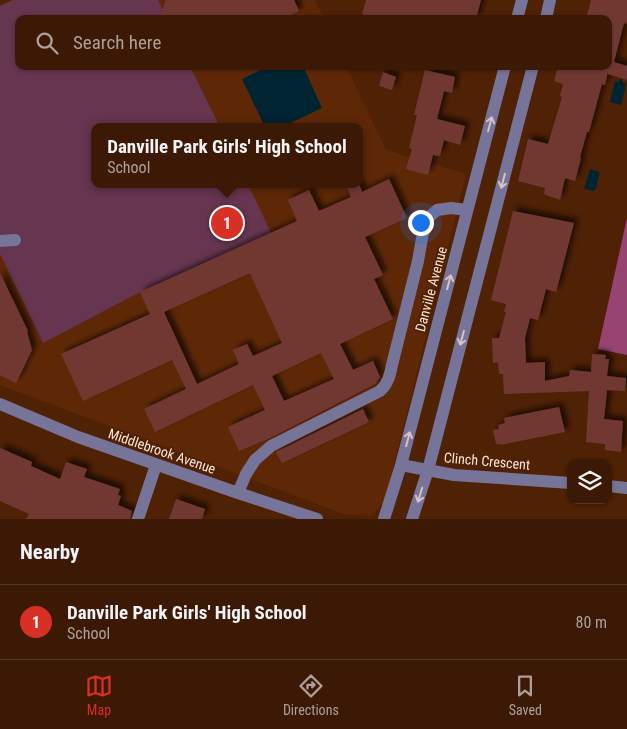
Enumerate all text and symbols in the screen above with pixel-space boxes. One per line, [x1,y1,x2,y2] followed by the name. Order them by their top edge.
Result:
[15,15,612,70] search box
[33,29,61,57] icon: search
[73,31,161,54] text: Search here
[486,117,495,133] one-way arrow
[91,123,363,188] popup
[107,135,347,158] text: Danville Park Girls' High School
[107,158,150,177] text: School
[498,173,507,189] one-way arrow
[211,204,243,242] pin: 1
[408,210,434,236] your location
[412,244,450,333] street label: Danville Avenue
[445,274,454,290] one-way arrow
[457,330,466,346] one-way arrow
[106,425,218,477] street label: Middlebrook Avenue
[404,431,413,447] one-way arrow
[443,449,531,473] street label: Clinch Crescent
[567,459,612,504] map controls
[567,459,612,504] button: layers
[414,487,424,503] one-way arrow
[20,540,79,564] text: Nearby
[67,601,307,624] text: Danville Park Girls' High School
[32,613,40,632] text: 1
[575,613,607,632] text: 80 m
[67,624,110,643] text: School
[85,672,113,718] tab: Map
[283,672,339,718] tab: Directions
[509,672,542,718] tab: Saved

